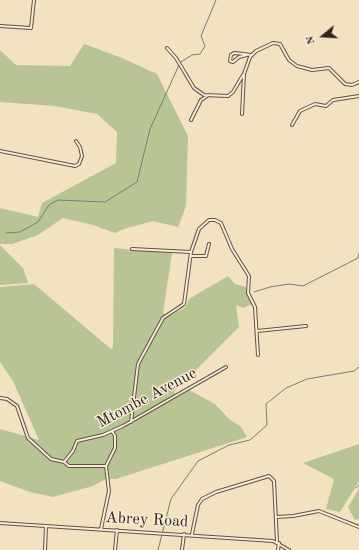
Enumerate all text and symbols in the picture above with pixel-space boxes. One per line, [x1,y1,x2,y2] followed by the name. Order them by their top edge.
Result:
[303,16,343,56] north arrow
[305,34,318,46] text: N
[94,364,200,432] street label: Mtombe Avenue
[105,508,189,532] street label: Abrey Road

